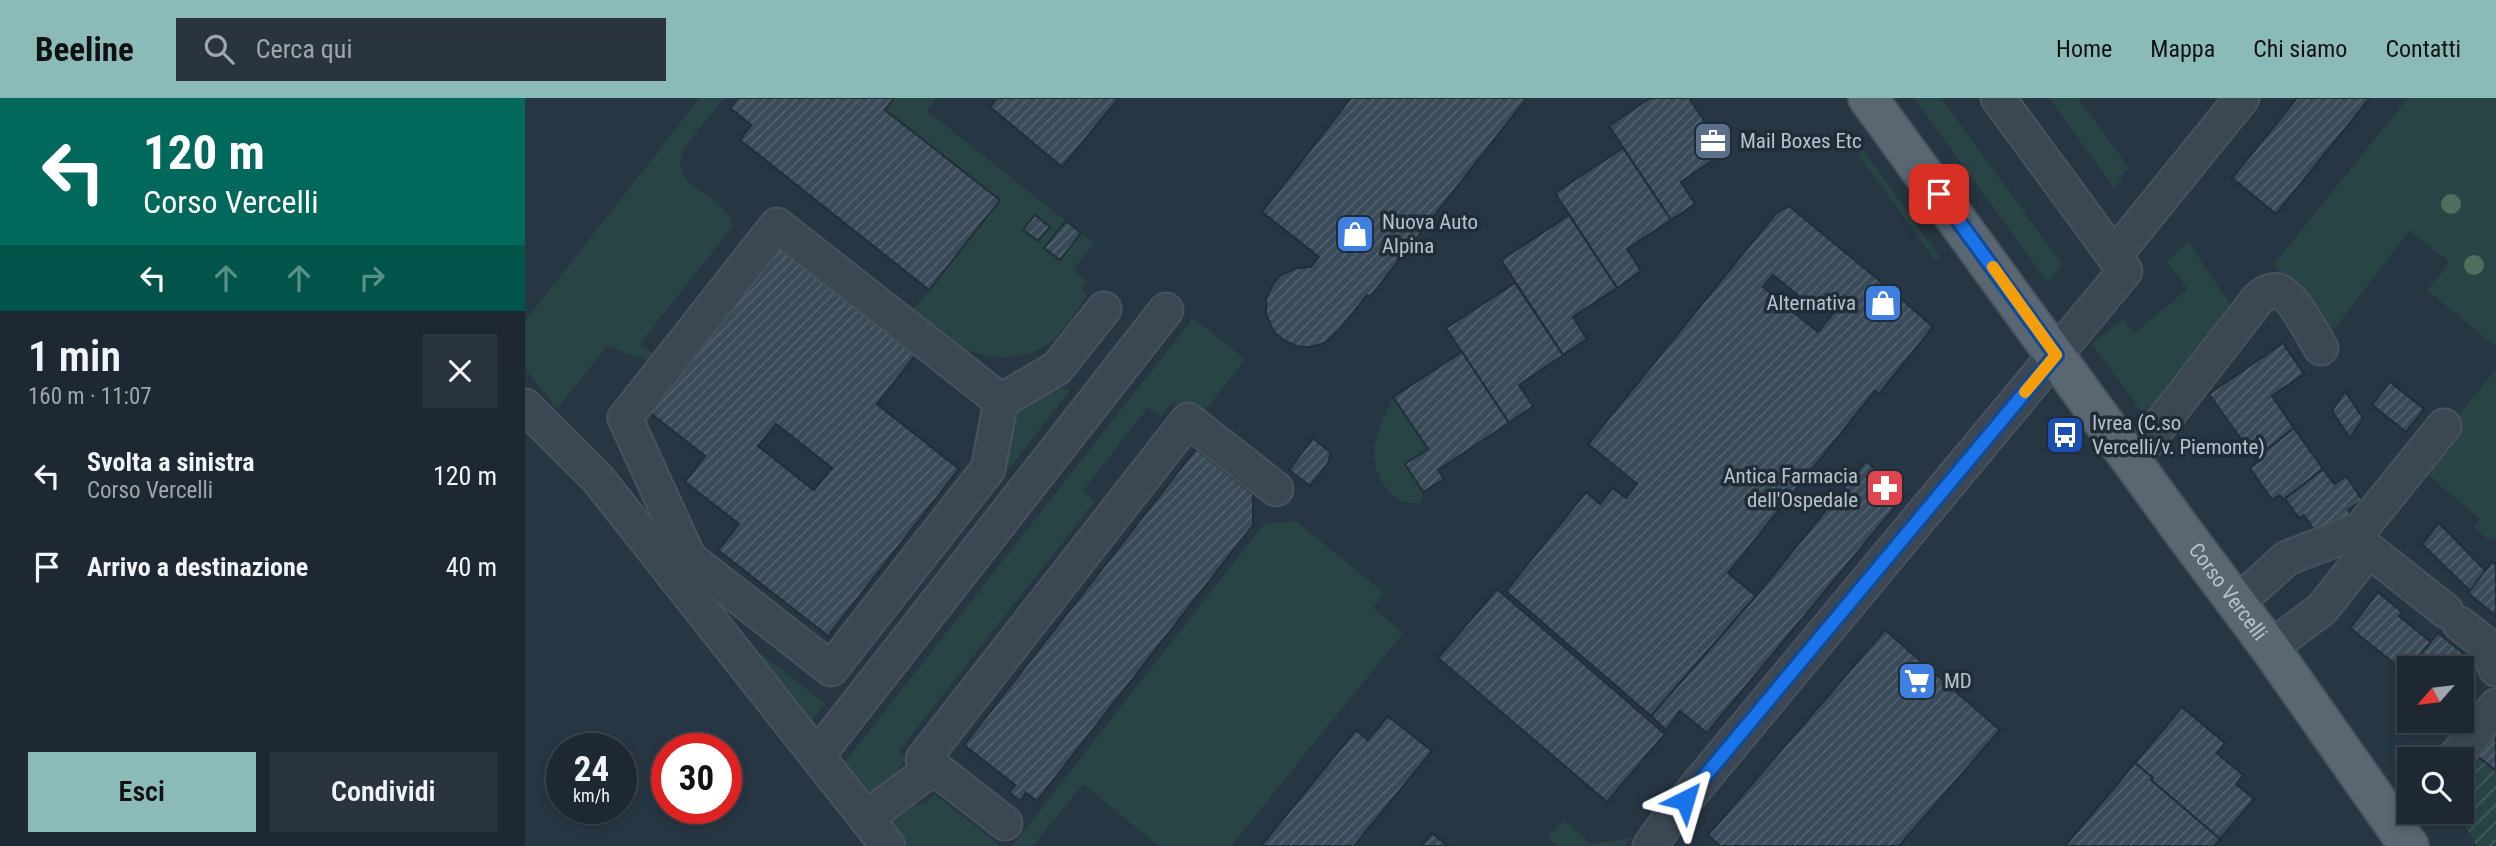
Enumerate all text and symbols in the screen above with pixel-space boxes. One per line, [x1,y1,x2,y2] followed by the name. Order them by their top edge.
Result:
[176,18,666,81] search box
[35,30,134,69] text: Beeline
[200,30,238,68] icon: search
[256,34,352,64] text: Cerca qui
[2056,35,2112,63] text: Home
[2150,35,2215,63] text: Mappa
[2253,35,2347,63] text: Chi siamo
[2385,35,2461,63] text: Contatti
[1692,120,1734,162] office icon: Mail Boxes Etc
[143,124,265,181] text: 120 m
[28,126,119,217] icon: left
[1740,129,1862,153] place label: Mail Boxes Etc
[1909,164,1969,224] pin
[1920,175,1958,213] icon: arrive
[143,183,318,221] text: Corso Vercelli
[1382,210,1478,258] place label: Nuova Auto Alpina
[1334,213,1376,255] shop icon: Nuova Auto Alpina
[134,259,172,297] icon: left
[207,259,245,297] icon: ahead
[280,259,318,297] icon: ahead
[353,259,391,297] icon: right
[1862,282,1904,324] shop icon: Alternativa
[1766,291,1856,315] place label: Alternativa
[28,332,121,381] text: 1 min
[423,334,497,408] button: close
[28,383,152,410] text: 160 m · 11:07
[2092,411,2265,459] place label: Ivrea (C.so Vercelli/v. Piemonte)
[2044,414,2086,456] bus stop icon: Ivrea (C.so Vercelli/v. Piemonte)
[87,447,254,477] text: Svolta a sinistra
[28,457,66,495] icon: left
[433,461,497,491] text: 120 m
[1723,464,1858,512] place label: Antica Farmacia dell'Ospedale
[1864,467,1906,509] pharmacy icon: Antica Farmacia dell'Ospedale
[87,477,213,504] text: Corso Vercelli
[2184,538,2272,645] street label: Corso Vercelli
[28,548,66,586] icon: arrive
[87,552,308,582] text: Arrivo a destinazione
[446,552,497,582] text: 40 m
[2397,656,2475,733] north arrow
[2397,656,2474,824] map controls
[1896,660,1938,702] supermarket icon: MD
[1944,669,1972,693] place label: MD
[651,733,742,824] speed limit sign: 30
[2397,747,2474,824] button: search
[574,749,609,790] text: 24
[28,752,256,832] button: Esci
[270,752,497,832] button: Condividi
[1648,763,1722,837] position arrow
[573,785,610,806] text: km/h

